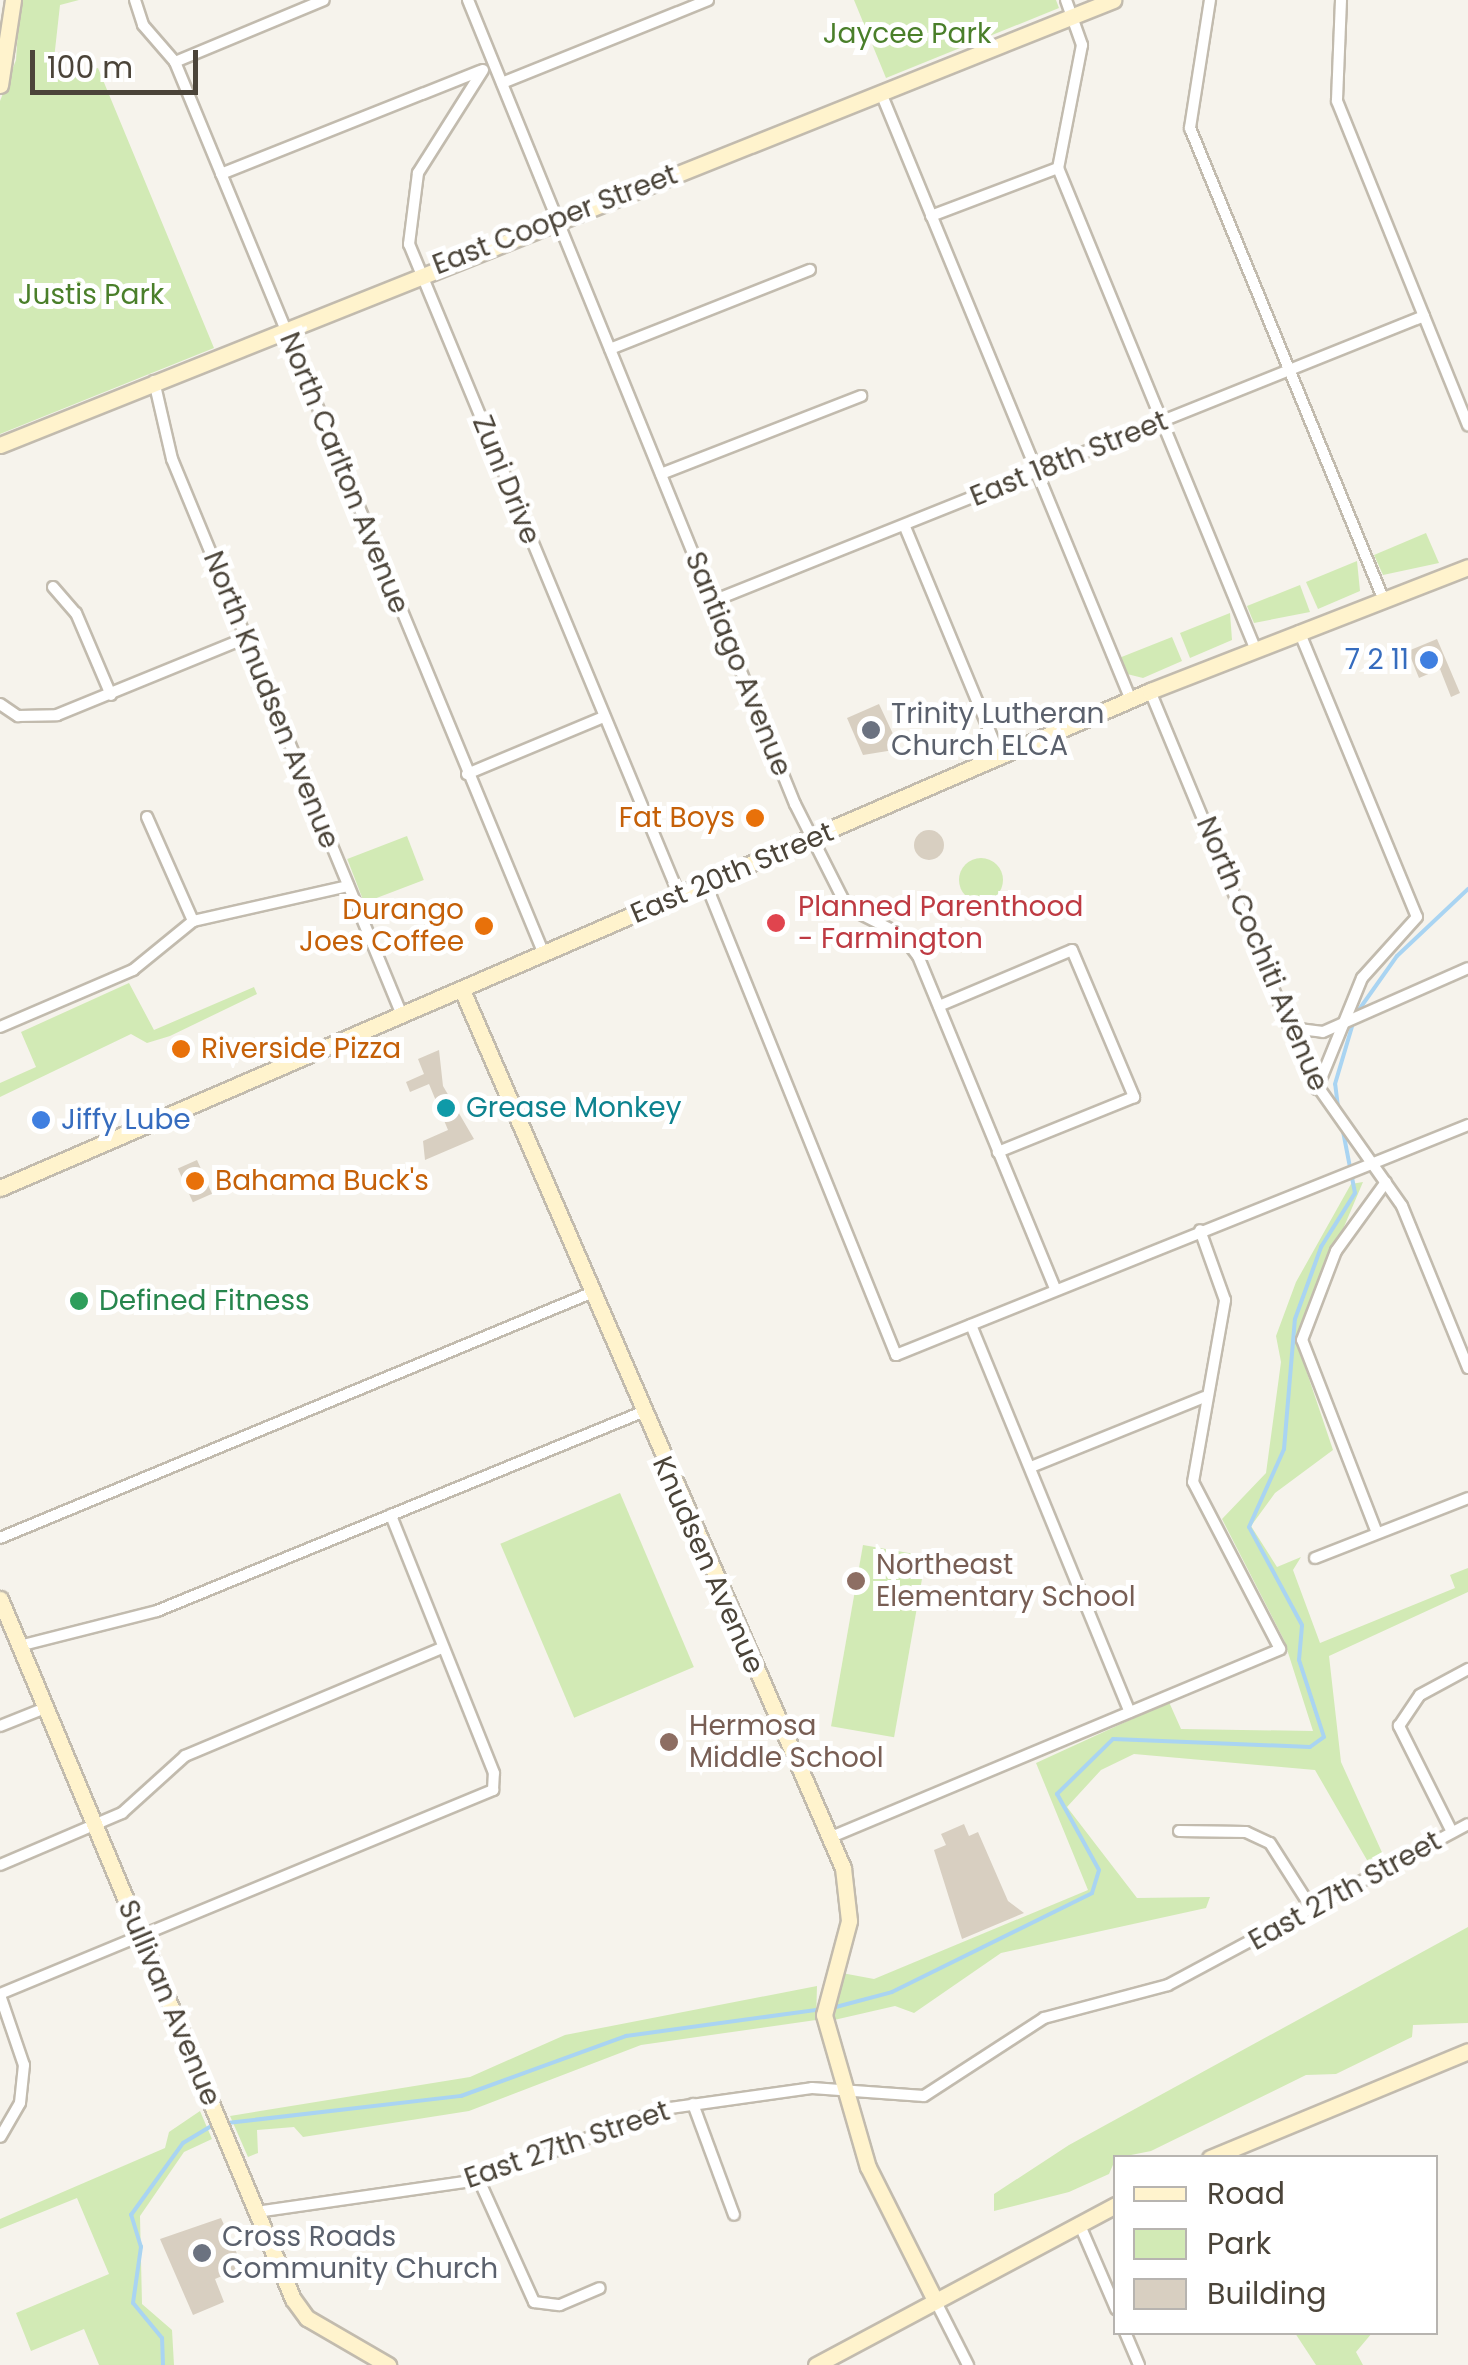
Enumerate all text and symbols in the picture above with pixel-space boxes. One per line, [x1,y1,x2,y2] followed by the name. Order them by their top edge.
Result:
[823,17,991,51] park label: Jaycee Park
[35,30,202,92] scale bar
[47,46,133,89] text: 100 m
[428,158,682,282] street label: East Cooper Street
[18,278,164,312] park label: Justis Park
[272,328,416,618] street label: North Carlton Avenue
[965,404,1173,514] street label: East 18th Street
[465,411,547,549] street label: Zuni Drive
[196,546,346,854] street label: North Knudsen Avenue
[678,547,798,781] street label: Santiago Avenue
[1345,643,1409,677] place label: 7 2 11
[1418,649,1440,671] marker: 7 2 11
[891,697,1104,763] place label: Trinity Lutheran Church ELCA
[860,719,882,741] marker: Trinity Lutheran Church ELCA
[619,801,735,835] place label: Fat Boys
[744,807,766,829] marker: Fat Boys
[1189,812,1335,1096] street label: North Cochiti Avenue
[626,815,838,931] street label: East 20th Street
[798,890,1083,956] place label: Planned Parenthood - Farmington
[299,893,464,959] place label: Durango Joes Coffee
[763,910,789,936] marker: Planned Parenthood - Farmington
[473,915,495,937] marker: Durango Joes Coffee
[201,1032,401,1066] place label: Riverside Pizza
[170,1038,192,1060] marker: Riverside Pizza
[466,1091,681,1125] place label: Grease Monkey
[435,1097,457,1119] marker: Grease Monkey
[61,1103,191,1137] place label: Jiffy Lube
[30,1109,52,1131] marker: Jiffy Lube
[215,1164,429,1198] place label: Bahama Buck's
[184,1170,206,1192] marker: Bahama Buck's
[99,1284,310,1318] place label: Defined Fitness
[68,1290,90,1312] marker: Defined Fitness
[645,1451,771,1679] street label: Knudsen Avenue
[876,1548,1136,1614] place label: Northeast Elementary School
[845,1570,867,1592] marker: Northeast Elementary School
[689,1709,884,1775] place label: Hermosa Middle School
[658,1731,680,1753] marker: Hermosa Middle School
[1243,1824,1447,1958] street label: East 27th Street
[111,1895,227,2111] street label: Sullivan Avenue
[460,2094,674,2196] street label: East 27th Street
[1113,2155,1438,2335] legend
[1207,2172,1285,2215] text: Road
[222,2220,498,2286] place label: Cross Roads Community Church
[1207,2222,1271,2265] text: Park
[191,2242,213,2264] marker: Cross Roads Community Church
[1207,2272,1327,2315] text: Building

